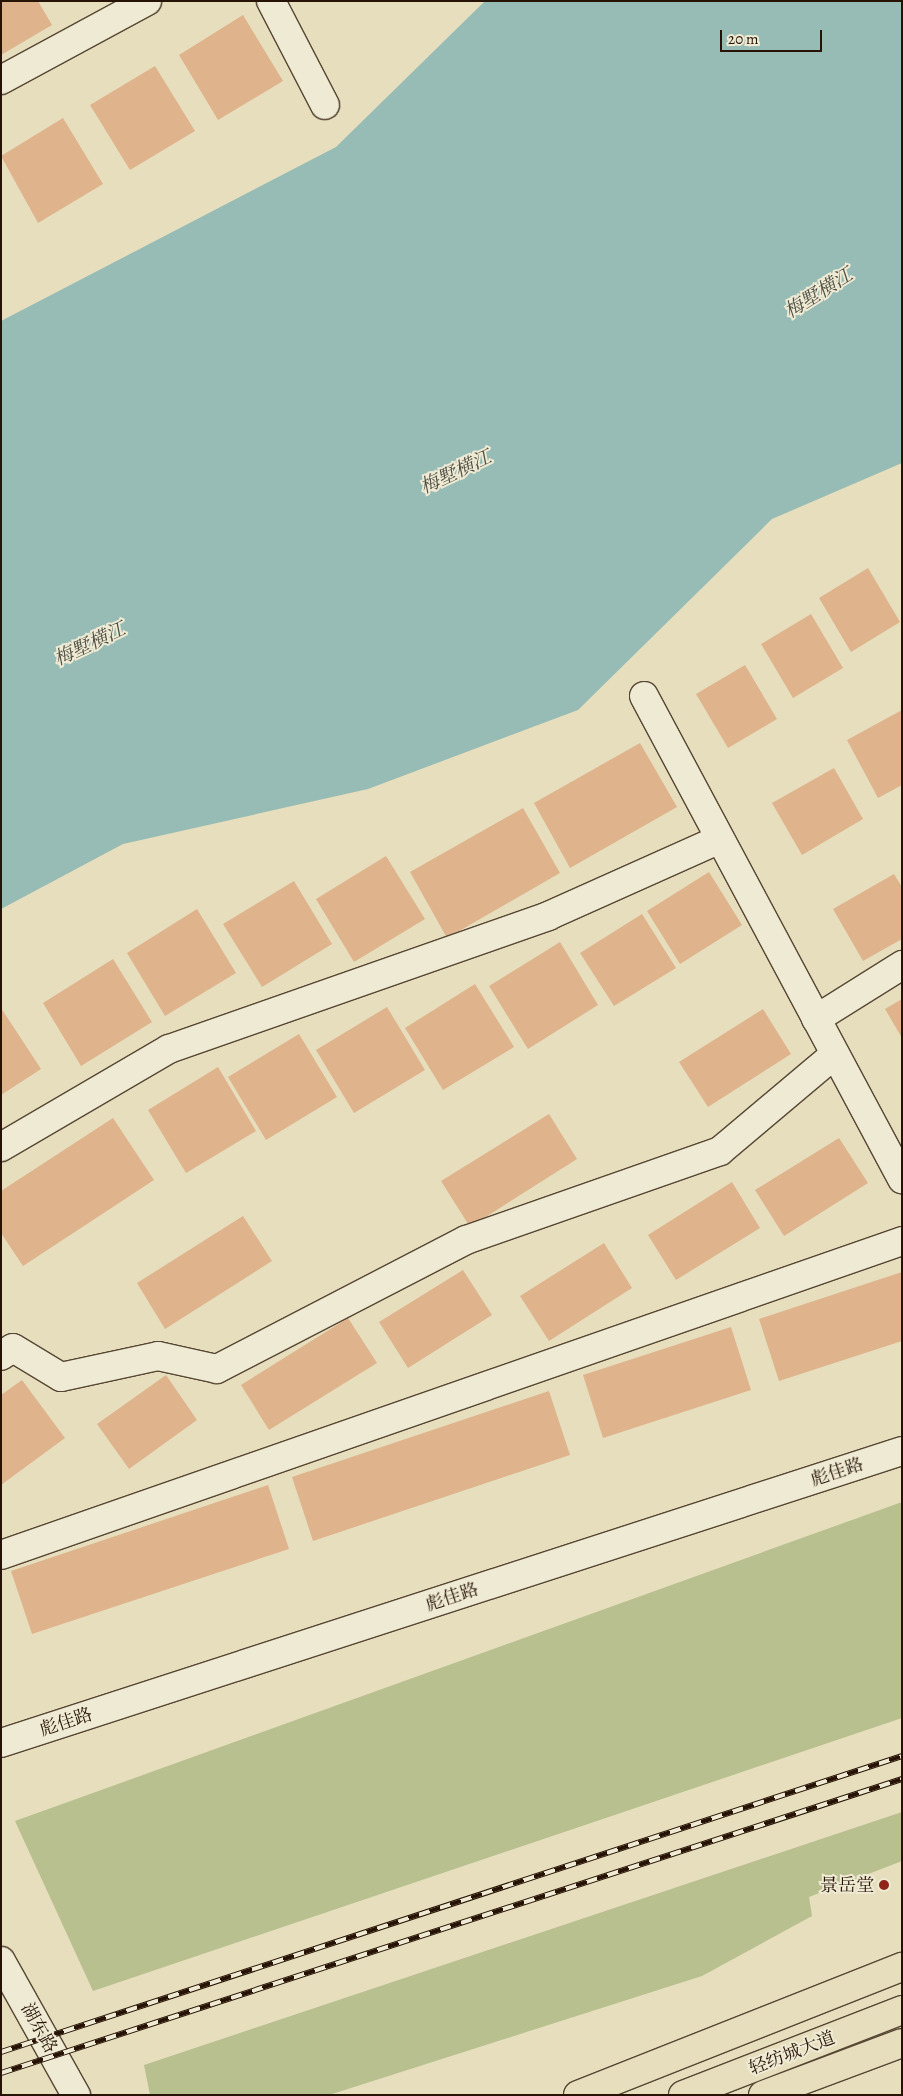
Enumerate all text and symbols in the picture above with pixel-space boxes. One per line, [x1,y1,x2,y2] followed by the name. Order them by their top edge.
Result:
[723,20,826,52] scale bar
[728,29,759,49] text: 20 m
[781,264,857,324] water label: 梅墅横江
[417,447,495,499] water label: 梅墅横江
[51,619,129,671] water label: 梅墅横江
[808,1453,866,1491] street label: 彪佳路
[423,1578,481,1616] street label: 彪佳路
[37,1703,95,1741] street label: 彪佳路
[820,1874,874,1896] place label: 景岳堂
[878,1879,890,1891] marker: 景岳堂
[16,1999,62,2057] street label: 湖东路
[746,2027,838,2079] street label: 轻纺城大道

